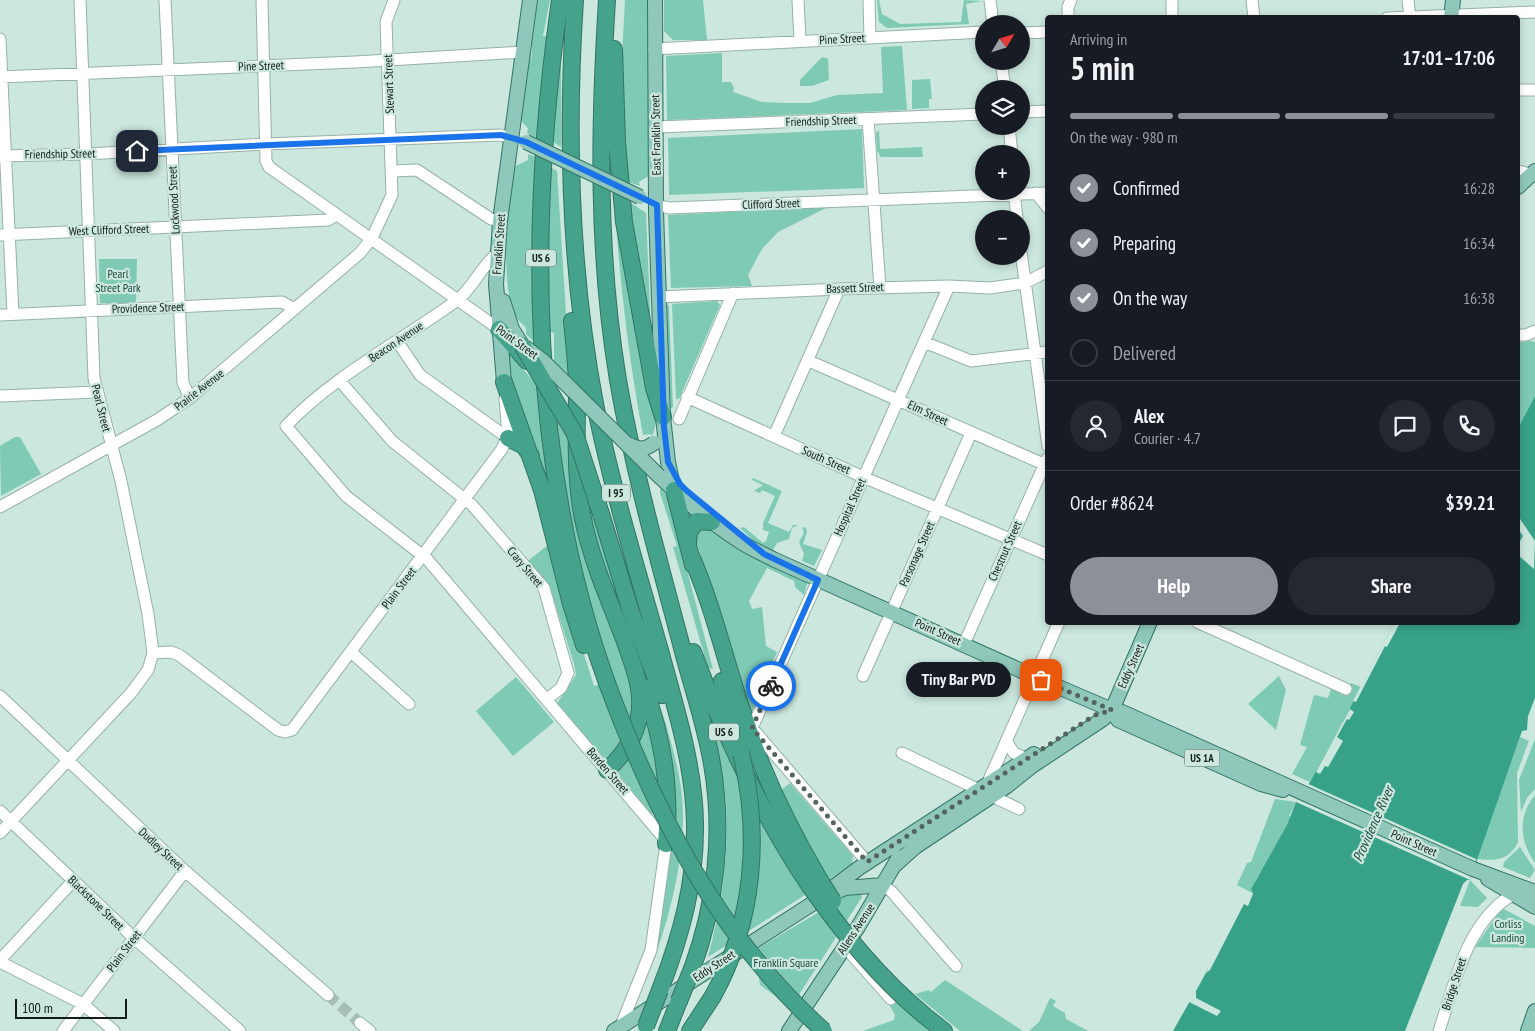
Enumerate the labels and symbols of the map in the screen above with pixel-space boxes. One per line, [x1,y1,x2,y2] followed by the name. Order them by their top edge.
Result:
[975,15,1030,70] north arrow
[819,30,866,47] street label: Pine Street
[380,53,397,114] street label: Stewart Street
[238,57,285,74] street label: Pine Street
[647,94,664,176] street label: East Franklin Street
[785,112,857,129] street label: Friendship Street
[116,130,158,172] pin
[24,145,96,162] street label: Friendship Street
[164,165,183,235] street label: Lockwood Street
[742,195,801,212] street label: Clifford Street
[489,212,508,275] street label: Franklin Street
[68,221,150,238] street label: West Clifford Street
[526,250,556,266] road number: US 6
[95,266,141,295] park label: Pearl Street Park
[826,279,885,296] street label: Bassett Street
[111,299,185,316] street label: Providence Street
[366,318,426,365] street label: Beacon Avenue
[493,321,542,362] street label: Point Street
[171,365,227,414] street label: Prairie Avenue
[88,383,115,434] street label: Pearl Street
[905,397,952,429] street label: Elm Street
[800,442,853,477] street label: South Street
[830,475,869,538] street label: Hospital Street
[602,484,630,502] road number: I 95
[895,518,938,589] street label: Parsonage Street
[985,518,1025,583] street label: Chestnut Street
[504,543,547,591] street label: Crary Street
[378,563,420,611] street label: Plain Street
[913,615,964,649] street label: Point Street
[1114,641,1147,690] street label: Eddy Street
[1020,659,1062,701] pin
[746,661,796,711] courier
[906,662,1011,698] callout: Tiny Bar PVD
[709,724,739,740] road number: US 6
[584,744,633,798] street label: Borden Street
[1184,750,1220,766] road number: US 1A
[1348,782,1398,864] water label: Providence River
[136,824,187,874] street label: Dudley Street
[1389,826,1440,860] street label: Point Street
[65,872,128,934] street label: Blackstone Street
[833,900,878,957] street label: Allens Avenue
[1491,916,1525,945] park label: Corliss Landing
[103,926,145,974] street label: Plain Street
[690,946,738,985] street label: Eddy Street
[754,955,818,970] park label: Franklin Square
[1438,955,1469,1012] street label: Bridge Street
[15,996,128,1019] scale bar

